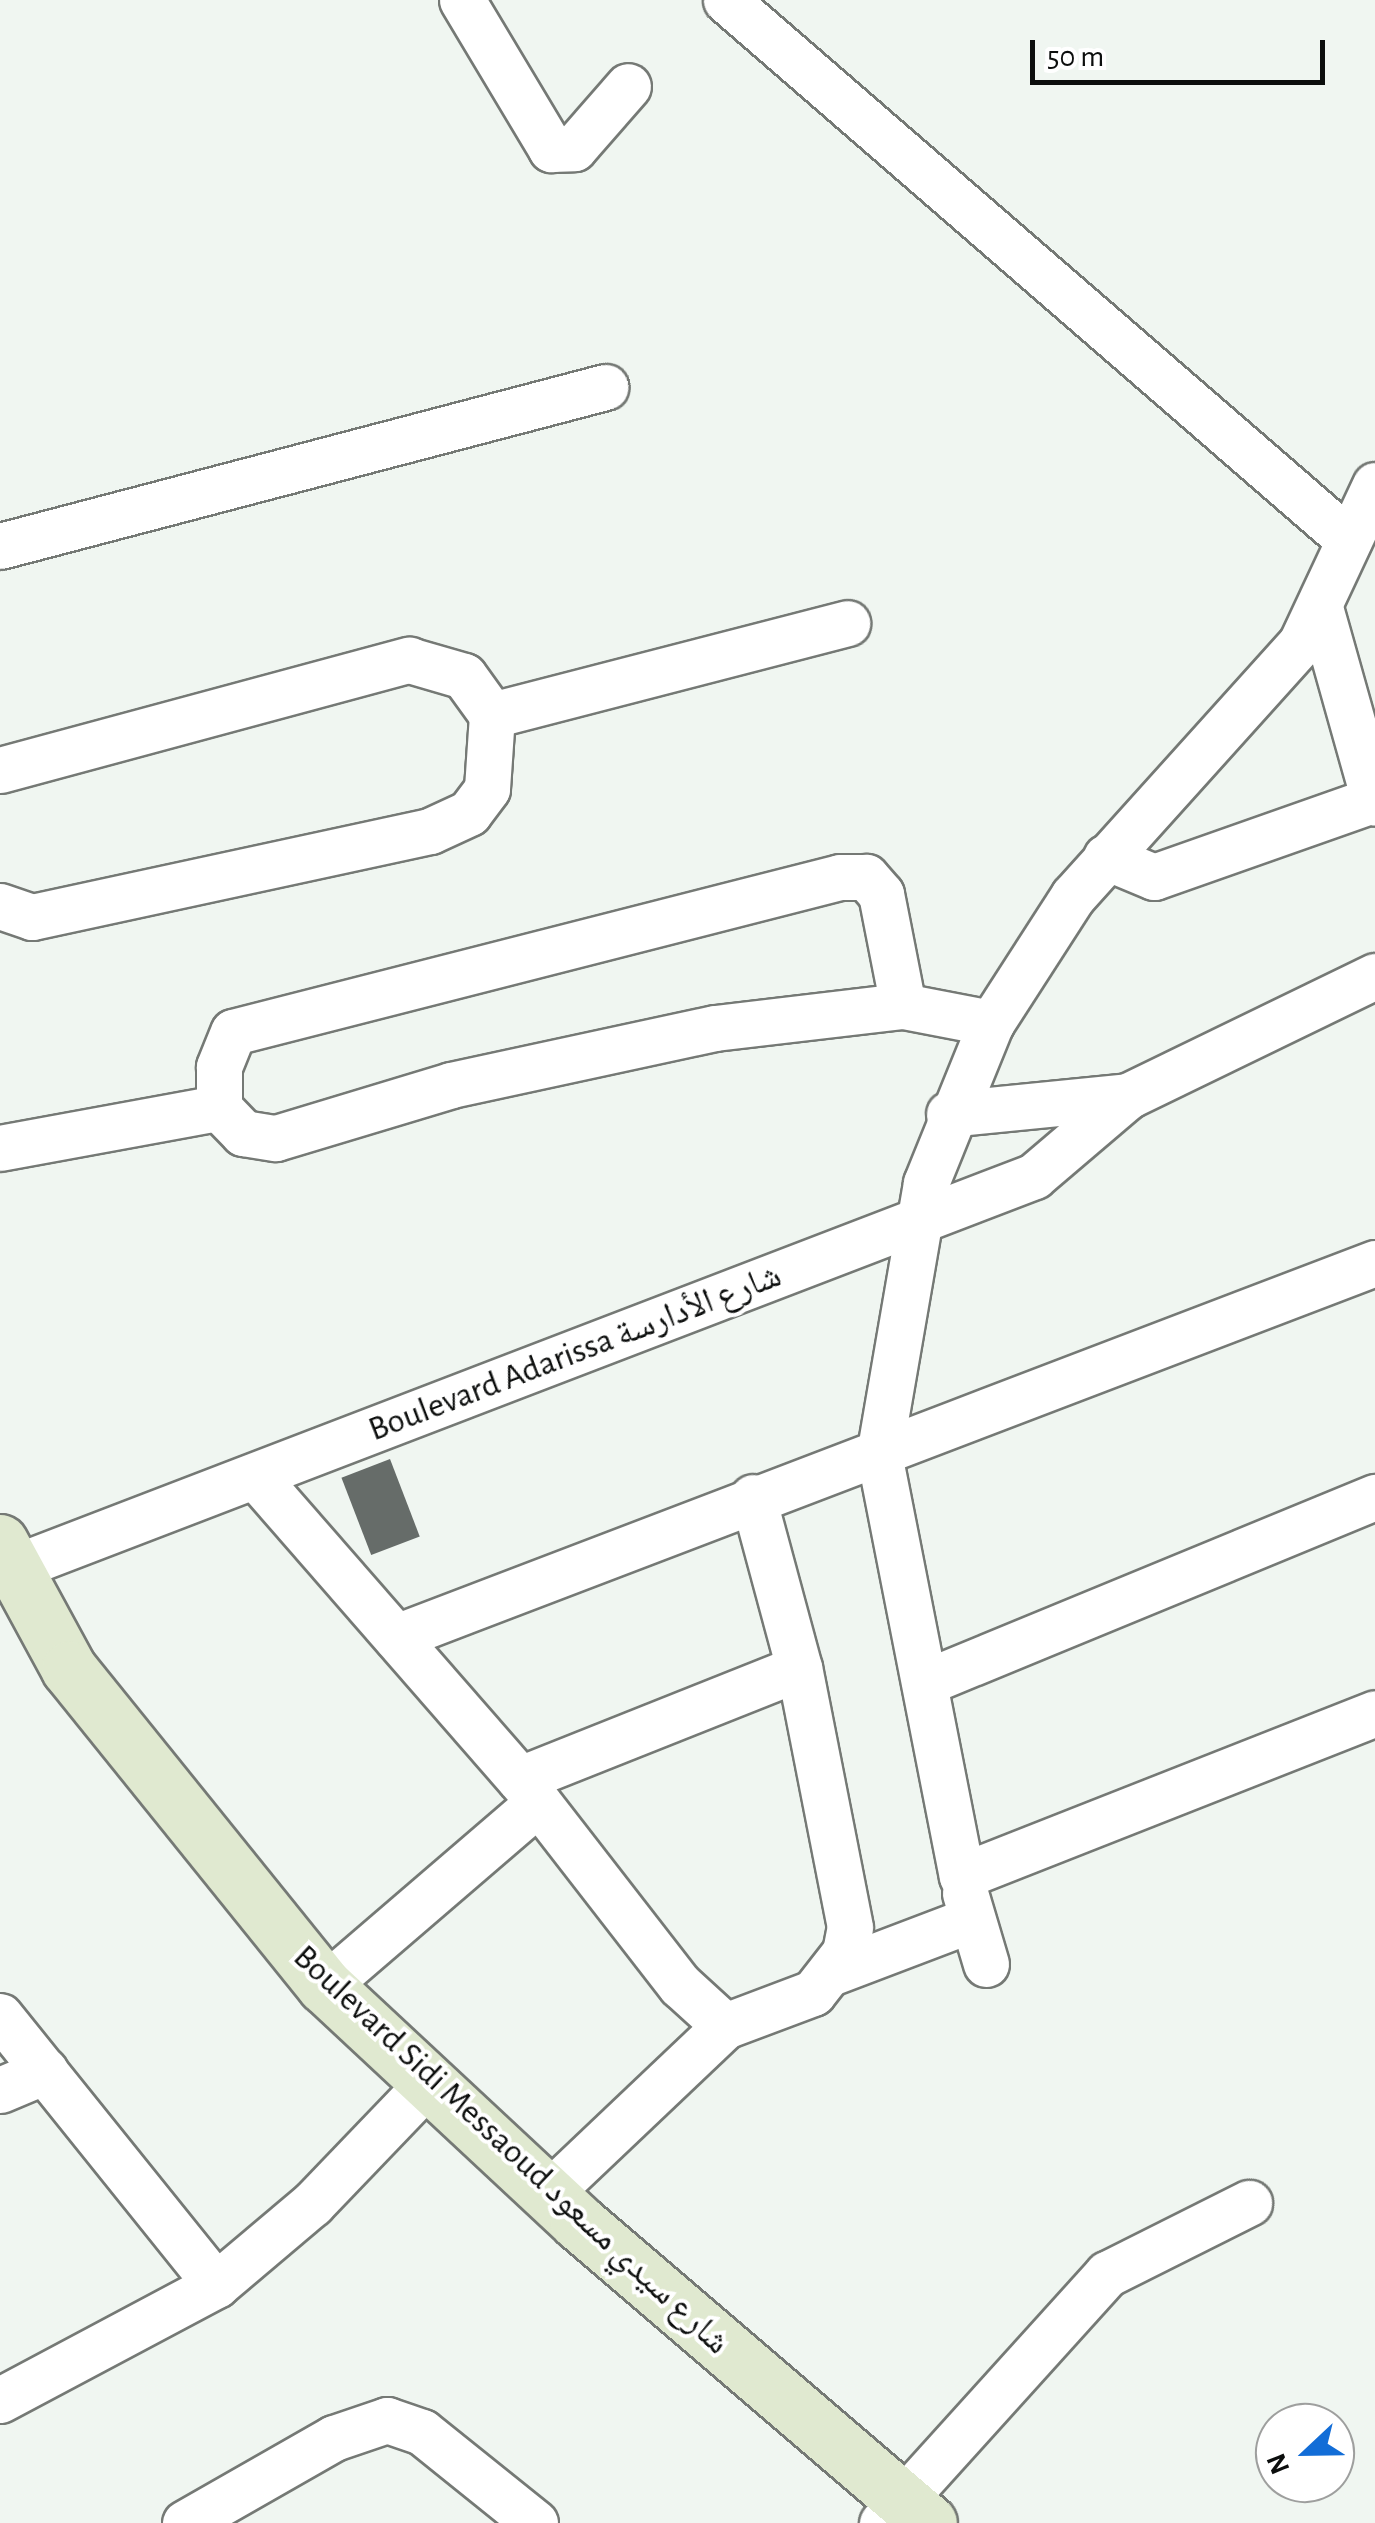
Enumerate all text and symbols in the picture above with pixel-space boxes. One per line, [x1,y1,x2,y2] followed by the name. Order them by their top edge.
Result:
[1035,20,1330,82] scale bar
[1047,42,1104,72] text: 50 m
[363,1255,787,1451] street label: Boulevard Adarissa شارع الأدارسة
[284,1936,738,2364] street label: Boulevard Sidi Messaoud شارع سيدي مسعود
[1255,2403,1355,2503] north arrow
[1262,2449,1296,2478] text: N

